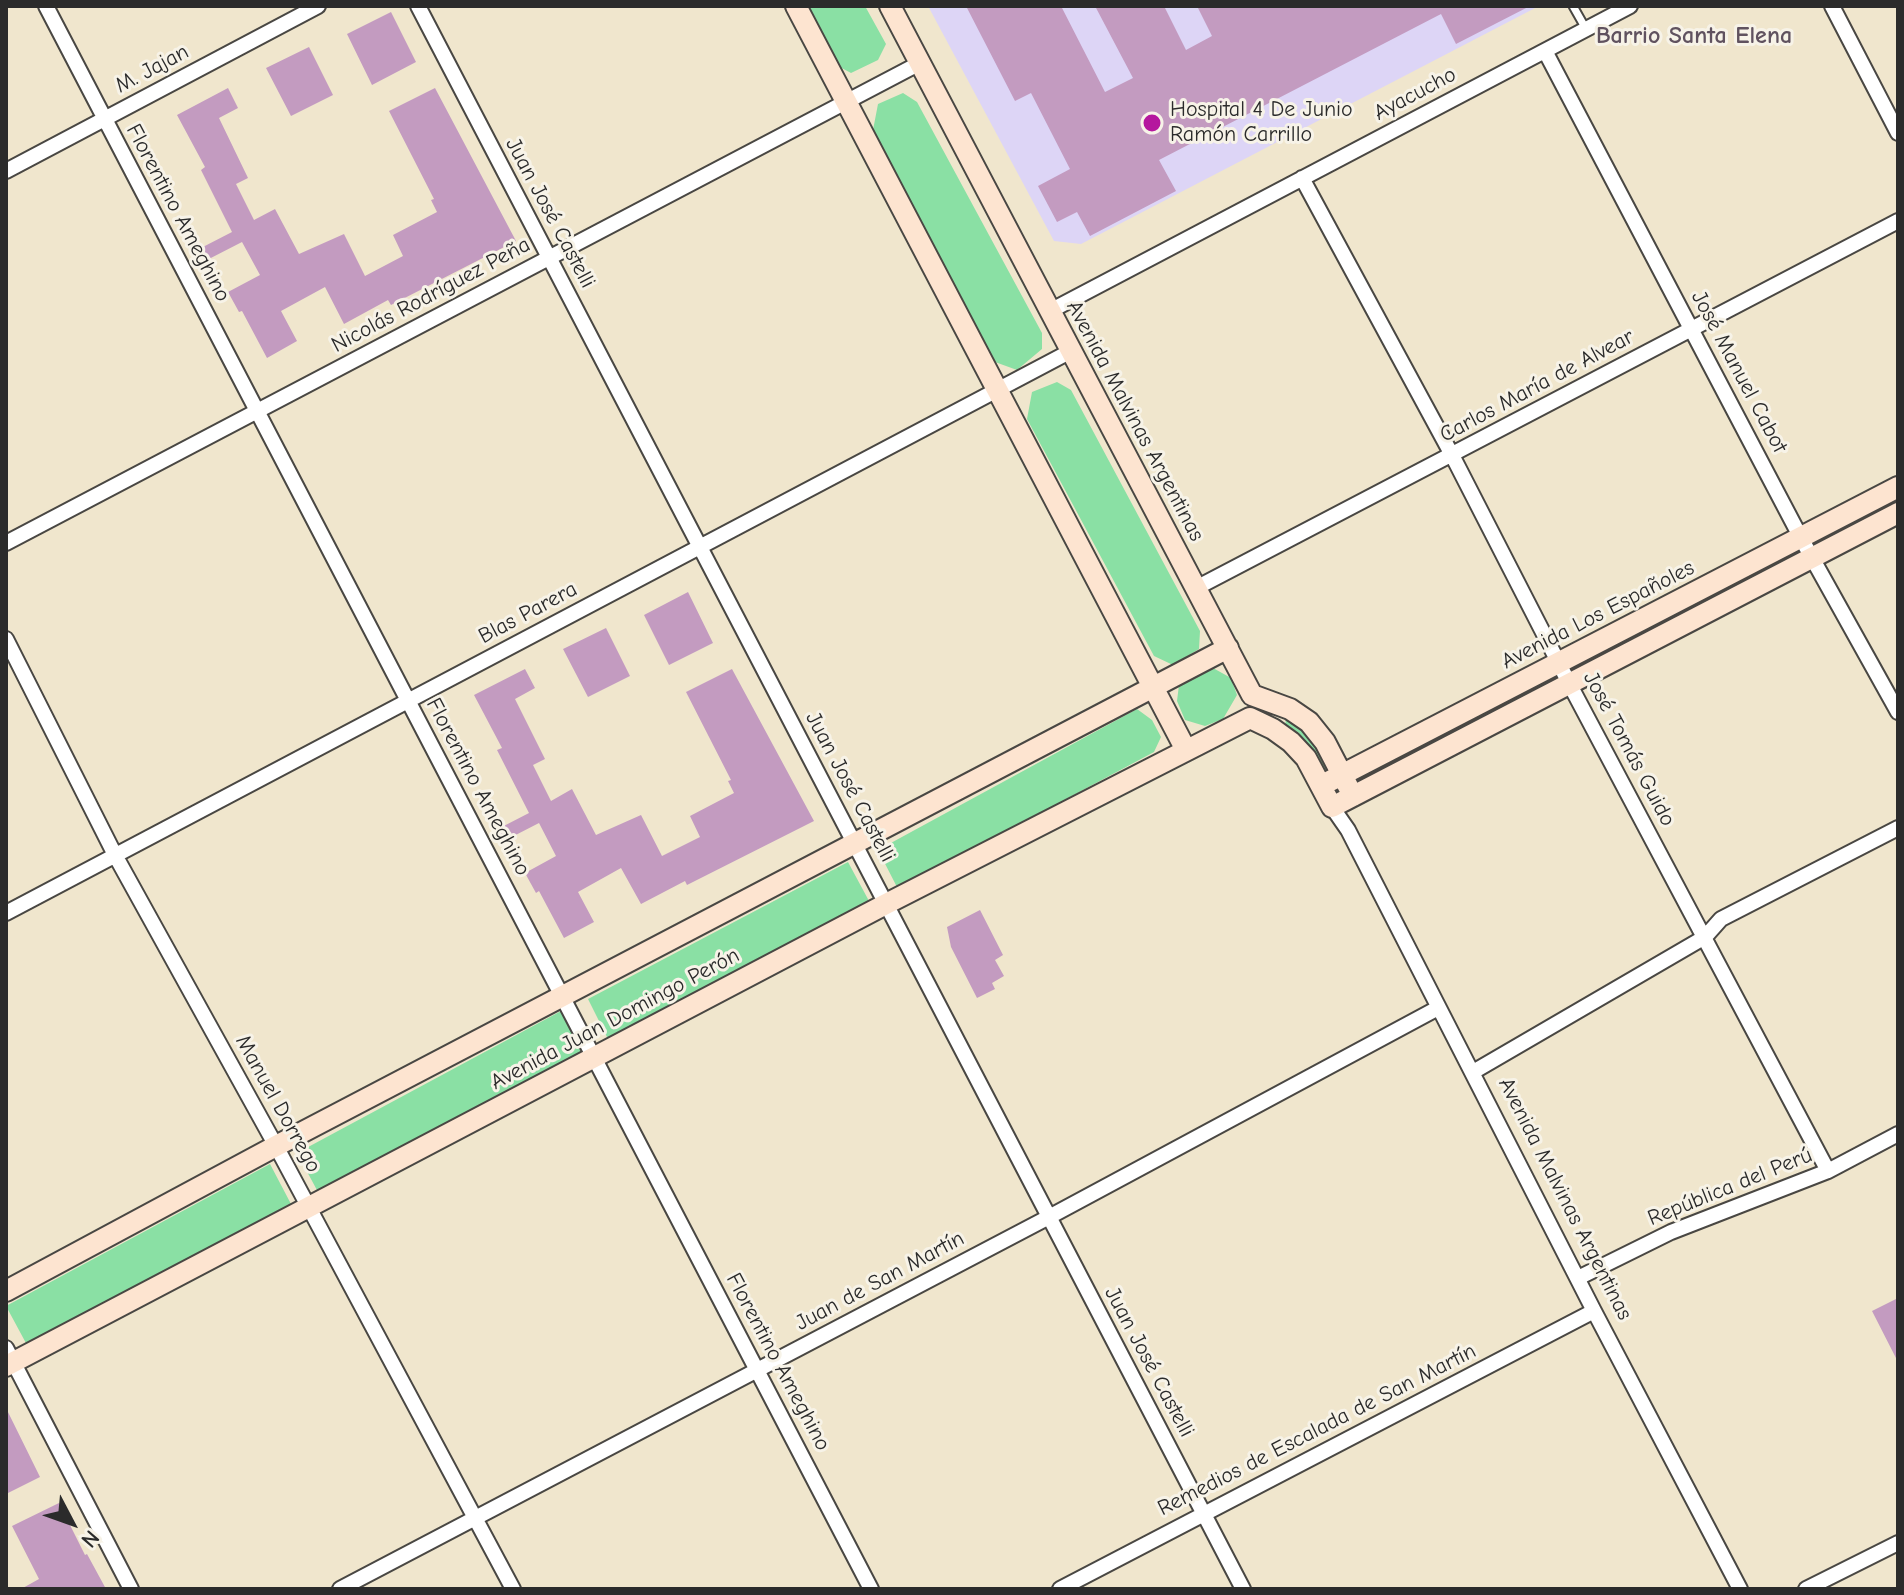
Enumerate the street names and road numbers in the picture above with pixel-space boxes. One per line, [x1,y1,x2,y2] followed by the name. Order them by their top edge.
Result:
[111,39,193,99] street label: M. Jajan
[1369,61,1461,127] street label: Ayacucho
[120,120,236,306] street label: Florentino Ameghino
[499,133,601,293] street label: Juan José Castelli
[327,231,535,359] street label: Nicolás Rodríguez Peña
[1685,286,1793,458] street label: José Manuel Cabot
[1060,296,1210,546] street label: Avenida Malvinas Argentinas
[1435,324,1639,448] street label: Carlos María de Alvear
[1497,555,1699,675] street label: Avenida Los Españoles
[474,576,582,650] street label: Blas Parera
[1577,667,1681,831] street label: José Tomás Guido
[420,694,536,880] street label: Florentino Ameghino
[799,707,901,867] street label: Juan José Castelli
[486,942,744,1096] street label: Avenida Juan Domingo Perón
[229,1031,327,1177] street label: Manuel Dorrego
[1492,1073,1638,1325] street label: Avenida Malvinas Argentinas
[1644,1142,1816,1232] street label: República del Perú
[791,1225,969,1337] street label: Juan de San Martín
[720,1269,836,1455] street label: Florentino Ameghino
[1098,1282,1200,1442] street label: Juan José Castelli
[1153,1338,1481,1522] street label: Remedios de Escalada de San Martín

